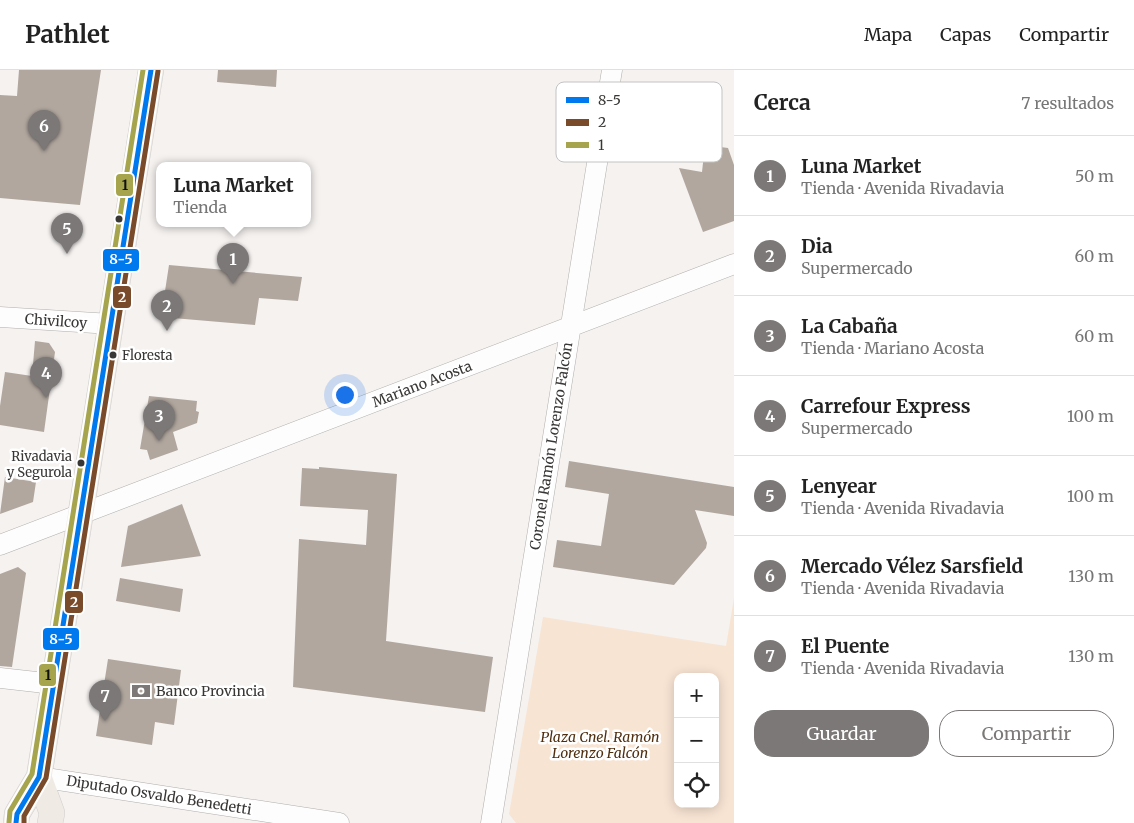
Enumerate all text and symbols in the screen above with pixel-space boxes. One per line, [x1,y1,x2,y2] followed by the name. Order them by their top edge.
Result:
[25,19,110,50] text: Pathlet
[864,23,912,46] text: Mapa
[940,23,991,46] text: Capas
[1019,23,1109,46] text: Compartir
[556,82,722,162] legend
[754,89,811,116] text: Cerca
[598,91,621,109] text: 8-5
[1021,93,1114,113] text: 7 resultados
[28,110,60,151] pin: 6
[598,113,606,131] text: 2
[598,136,604,154] text: 1
[801,154,921,178] text: Luna Market
[156,162,311,227] popup
[766,166,774,186] text: 1
[1075,166,1114,186] text: 50 m
[115,173,134,197] line badge: 1
[173,173,294,197] text: Luna Market
[122,176,129,194] text: 1
[801,178,1004,198] text: Tienda · Avenida Rivadavia
[173,197,227,217] text: Tienda
[51,213,83,254] pin: 5
[114,214,124,224] unlabelled marker
[801,234,833,258] text: Dia
[217,243,249,284] pin: 1
[765,246,775,266] text: 2
[1074,246,1114,266] text: 60 m
[102,248,140,272] line badge: 8-5
[109,250,133,268] text: 8-5
[801,258,913,278] text: Supermercado
[112,285,132,309] line badge: 2
[118,288,126,306] text: 2
[151,290,183,331] pin: 2
[24,310,89,332] street label: Chivilcoy
[801,314,898,338] text: La Cabaña
[765,326,775,346] text: 3
[1074,326,1114,346] text: 60 m
[801,338,984,358] text: Tienda · Mariano Acosta
[526,341,576,551] street label: Coronel Ramón Lorenzo Falcón
[122,347,172,364] place label: Floresta
[108,350,118,360] marker: Floresta
[30,357,62,398] pin: 4
[370,357,475,411] street label: Mariano Acosta
[332,382,358,408] your location
[801,394,971,418] text: Carrefour Express
[143,400,175,441] pin: 3
[765,406,775,426] text: 4
[1067,406,1114,426] text: 100 m
[801,418,913,438] text: Supermercado
[7,448,72,481] place label: Rivadavia y Segurola
[76,458,86,468] marker: Rivadavia y Segurola
[801,474,877,498] text: Lenyear
[765,486,775,506] text: 5
[1067,486,1114,506] text: 100 m
[801,498,1004,518] text: Tienda · Avenida Rivadavia
[801,554,1023,578] text: Mercado Vélez Sarsfield
[765,566,775,586] text: 6
[1068,566,1114,586] text: 130 m
[801,578,1004,598] text: Tienda · Avenida Rivadavia
[64,590,84,614] line badge: 2
[70,593,78,611] text: 2
[42,627,80,651] line badge: 8-5
[49,630,73,648] text: 8-5
[801,634,889,658] text: El Puente
[765,646,775,666] text: 7
[1068,646,1114,666] text: 130 m
[801,658,1004,678] text: Tienda · Avenida Rivadavia
[38,663,57,687] line badge: 1
[45,666,52,684] text: 1
[674,673,719,808] map controls
[674,673,719,718] button: +
[89,680,121,721] pin: 7
[130,680,152,702] bank icon: Banco Provincia
[156,682,265,700] place label: Banco Provincia
[754,710,929,757] button: Guardar
[939,710,1114,757] button: Compartir
[674,718,719,763] button: −
[541,728,659,762] park label: Plaza Cnel. Ramón Lorenzo Falcón
[674,763,719,808] button: locate
[65,771,253,819] street label: Diputado Osvaldo Benedetti

